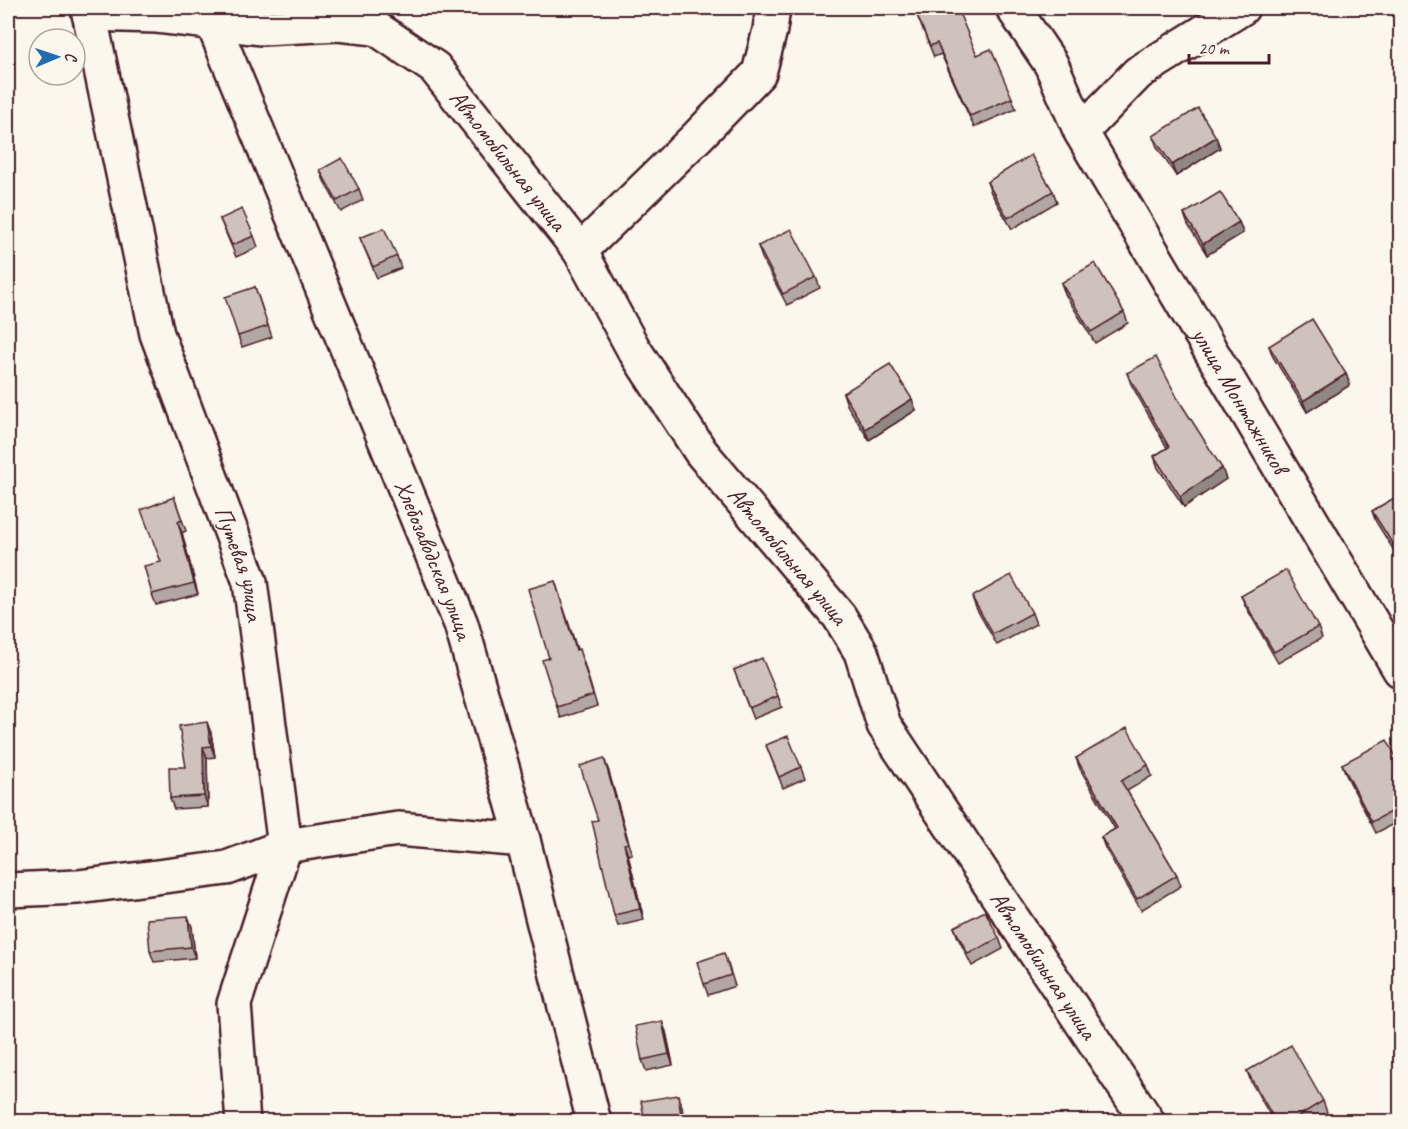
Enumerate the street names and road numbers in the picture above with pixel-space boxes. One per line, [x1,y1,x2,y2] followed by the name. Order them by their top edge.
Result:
[443,84,574,238] street label: Автомобильная улица
[1184,320,1297,482] street label: улица Монтажников
[388,475,480,645] street label: Хлебозаводская улица
[721,480,856,631] street label: Автомобильная улица
[208,502,270,624] street label: Путевая улица
[984,885,1104,1046] street label: Автомобильная улица

